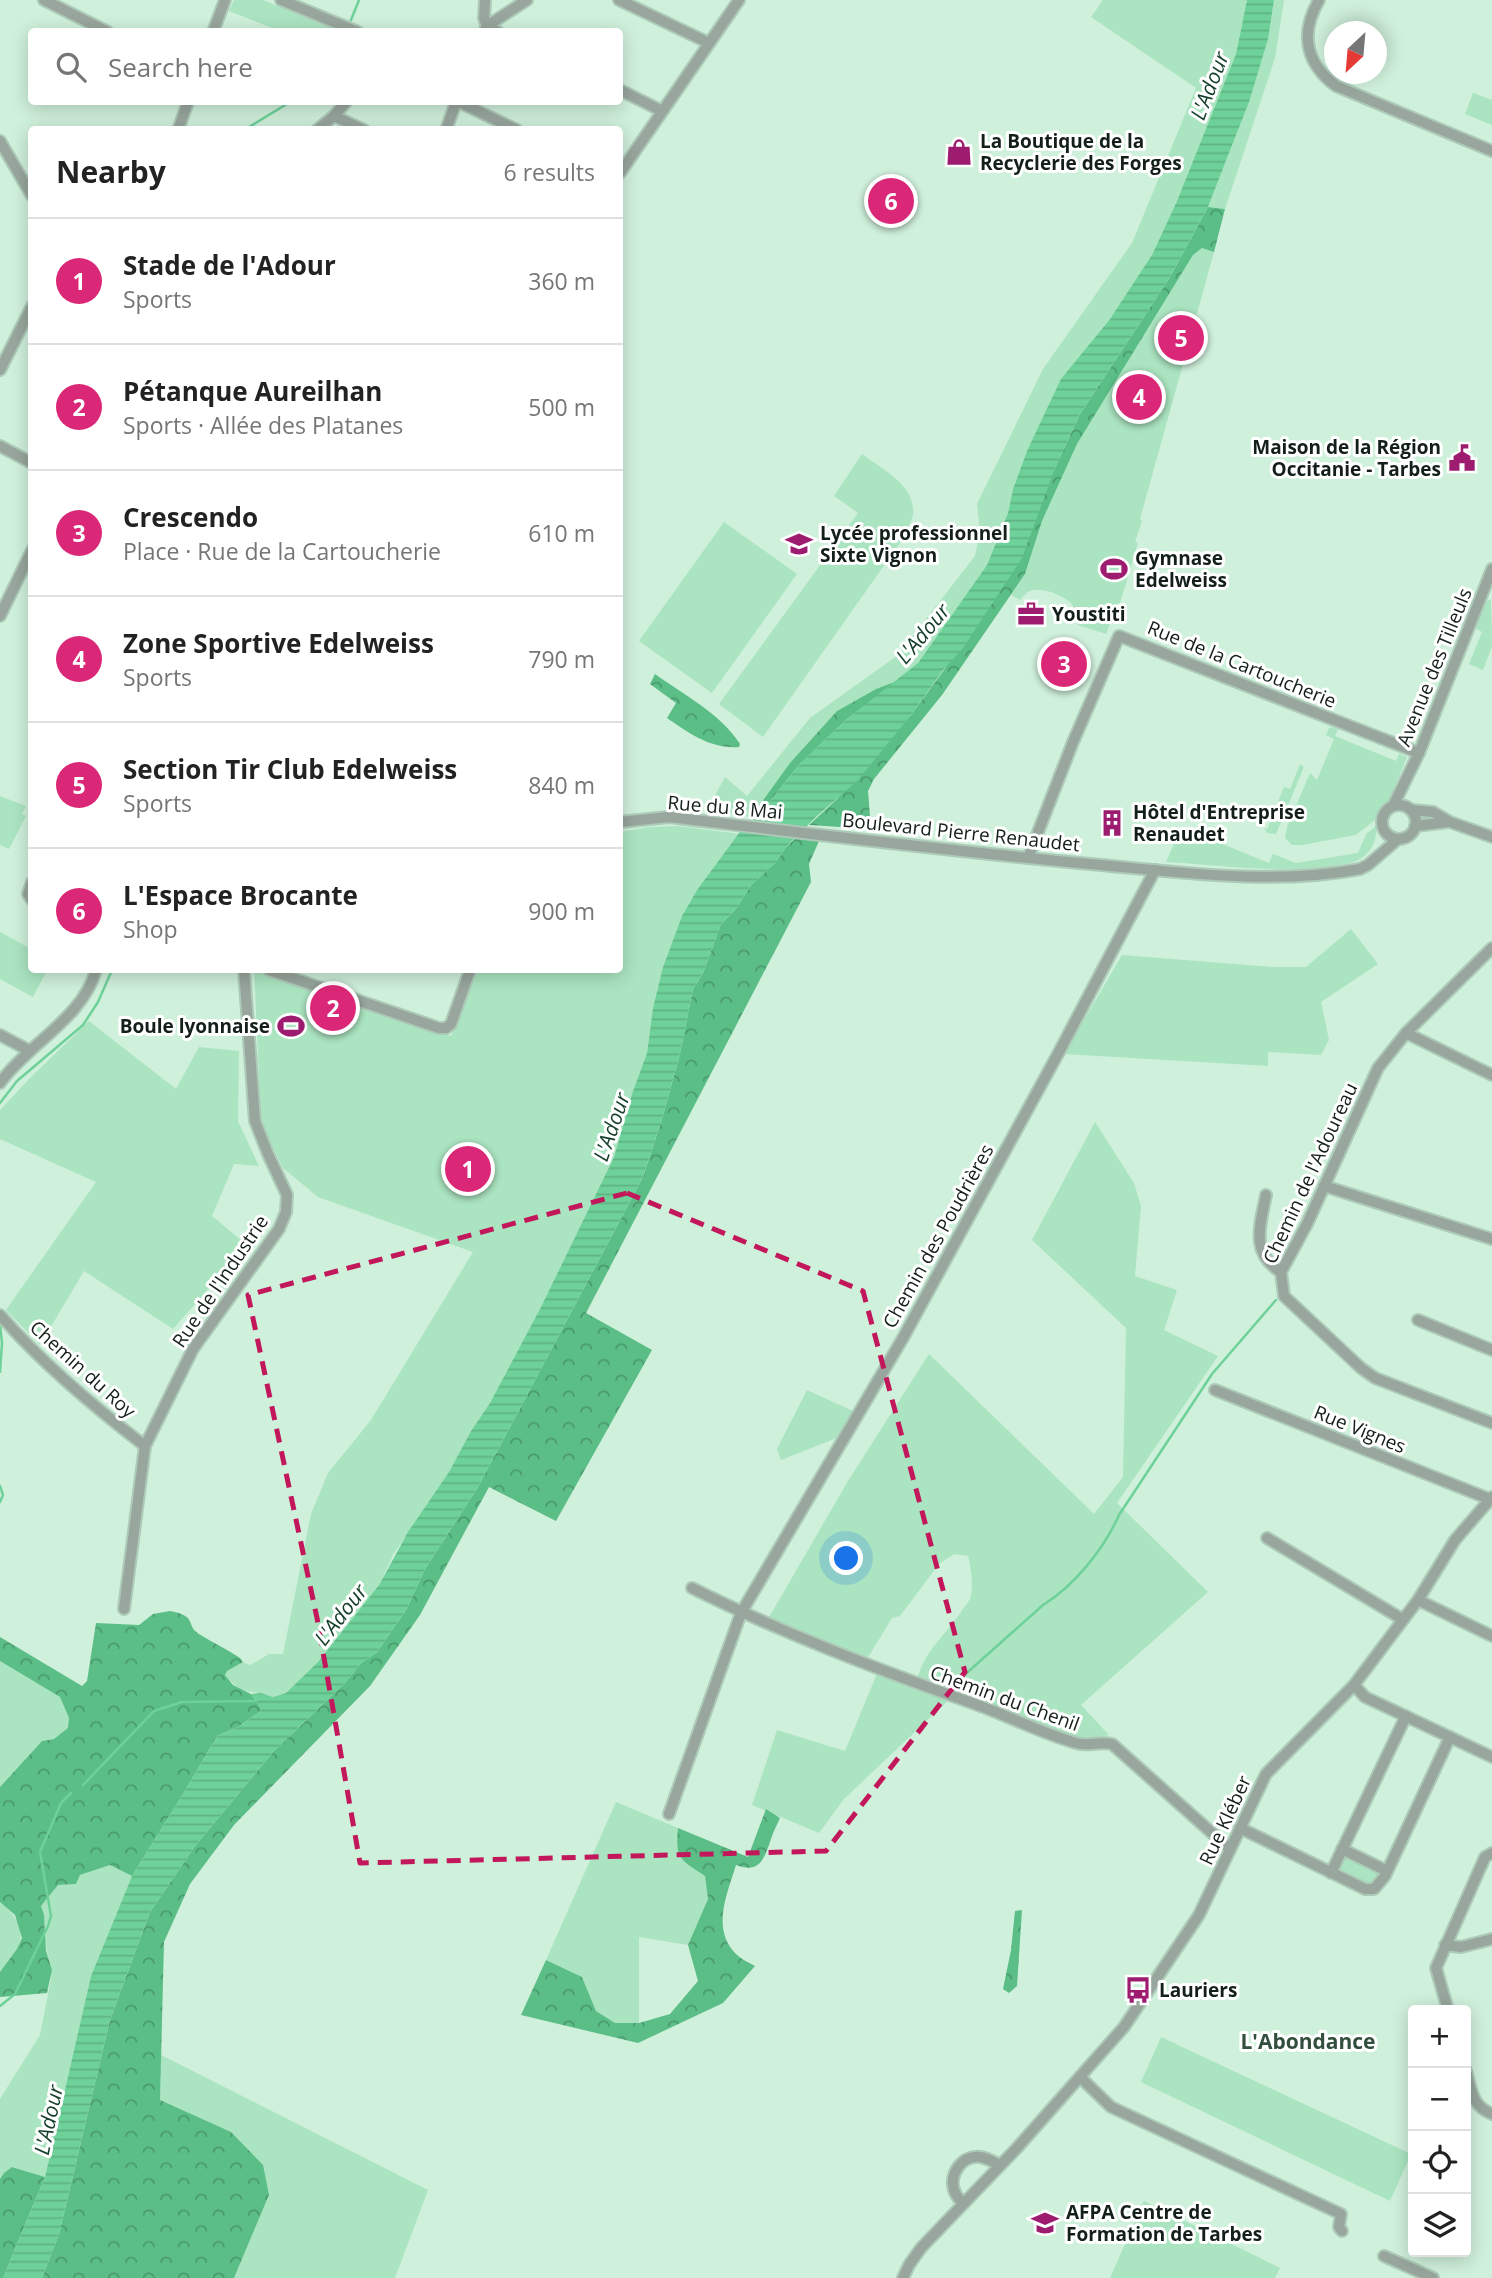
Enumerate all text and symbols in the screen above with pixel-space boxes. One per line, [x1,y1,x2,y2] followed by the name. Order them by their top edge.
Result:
[1324,21,1387,84] north arrow
[28,28,623,105] search box
[1183,47,1235,124] water label: L'Adour
[52,48,90,86] icon: search
[108,49,253,85] text: Search here
[980,128,1182,176] place label: La Boutique de la Recyclerie des Forges
[944,137,974,167] shop icon: La Boutique de la Recyclerie des Forges
[56,151,166,192] text: Nearby
[504,156,595,188] text: 6 results
[868,175,914,227] pin: 6
[123,247,336,283] text: Stade de l'Adour
[72,265,86,297] text: 1
[528,265,595,297] text: 360 m
[123,283,192,315] text: Sports
[1158,312,1204,364] pin: 5
[1116,371,1162,423] pin: 4
[123,373,382,409] text: Pétanque Aureilhan
[72,391,86,423] text: 2
[528,391,595,423] text: 500 m
[123,409,403,441] text: Sports · Allée des Platanes
[1252,434,1441,482] place label: Maison de la Région Occitanie - Tarbes
[1447,443,1477,473] public building icon: Maison de la Région Occitanie - Tarbes
[123,499,258,535] text: Crescendo
[72,517,86,549] text: 3
[528,517,595,549] text: 610 m
[820,520,1008,568] place label: Lycée professionnel Sixte Vignon
[784,529,814,559] school or university icon: Lycée professionnel Sixte Vignon
[123,535,441,567] text: Place · Rue de la Cartoucherie
[1135,545,1227,593] place label: Gymnase Edelweiss
[1099,554,1129,584] sports icon: Gymnase Edelweiss
[1390,584,1478,750] street label: Avenue des Tilleuls
[889,597,956,669] water label: L'Adour
[1016,599,1046,629] office icon: Youstiti
[1052,601,1126,627] place label: Youstiti
[1144,614,1340,714] street label: Rue de la Cartoucherie
[123,625,434,661] text: Zone Sportive Edelweiss
[1041,638,1087,690] pin: 3
[72,643,86,675] text: 4
[528,643,595,675] text: 790 m
[123,661,192,693] text: Sports
[123,751,457,787] text: Section Tir Club Edelweiss
[72,769,86,801] text: 5
[528,769,595,801] text: 840 m
[123,787,192,819] text: Sports
[666,789,784,825] street label: Rue du 8 Mai
[1133,799,1305,847] place label: Hôtel d'Entreprise Renaudet
[841,807,1081,857] street label: Boulevard Pierre Renaudet
[1097,808,1127,838] building icon: Hôtel d'Entreprise Renaudet
[123,877,358,913] text: L'Espace Brocante
[72,895,86,927] text: 6
[528,895,595,927] text: 900 m
[123,913,178,945] text: Shop
[310,982,356,1034] pin: 2
[276,1011,306,1041] sports icon: Boule lyonnaise
[120,1013,270,1039] place label: Boule lyonnaise
[1257,1078,1363,1268] street label: Chemin de l'Adoureau
[586,1088,636,1165] water label: L'Adour
[877,1139,999,1333] street label: Chemin des Poudrières
[445,1143,491,1195] pin: 1
[166,1210,274,1352] street label: Rue de l'Industrie
[24,1314,142,1424] street label: Chemin du Roy
[1310,1399,1410,1459] street label: Rue Vignes
[829,1541,863,1575] your location
[307,1577,373,1651] water label: L'Adour
[927,1659,1083,1737] street label: Chemin du Chenil
[1193,1771,1257,1869] street label: Rue Kléber
[1123,1975,1153,2005] bus stop icon: Lauriers
[1159,1977,1237,2003] place label: Lauriers
[1408,2005,1471,2257] map controls
[1408,2005,1471,2068] button: +
[1240,2027,1376,2055] district label: L'Abondance
[1408,2068,1471,2131] button: −
[27,2082,69,2157] water label: L'Adour
[1408,2131,1471,2194] button: locate
[1408,2194,1471,2257] button: layers
[1066,2199,1262,2247] place label: AFPA Centre de Formation de Tarbes
[1030,2208,1060,2238] school or university icon: AFPA Centre de Formation de Tarbes

